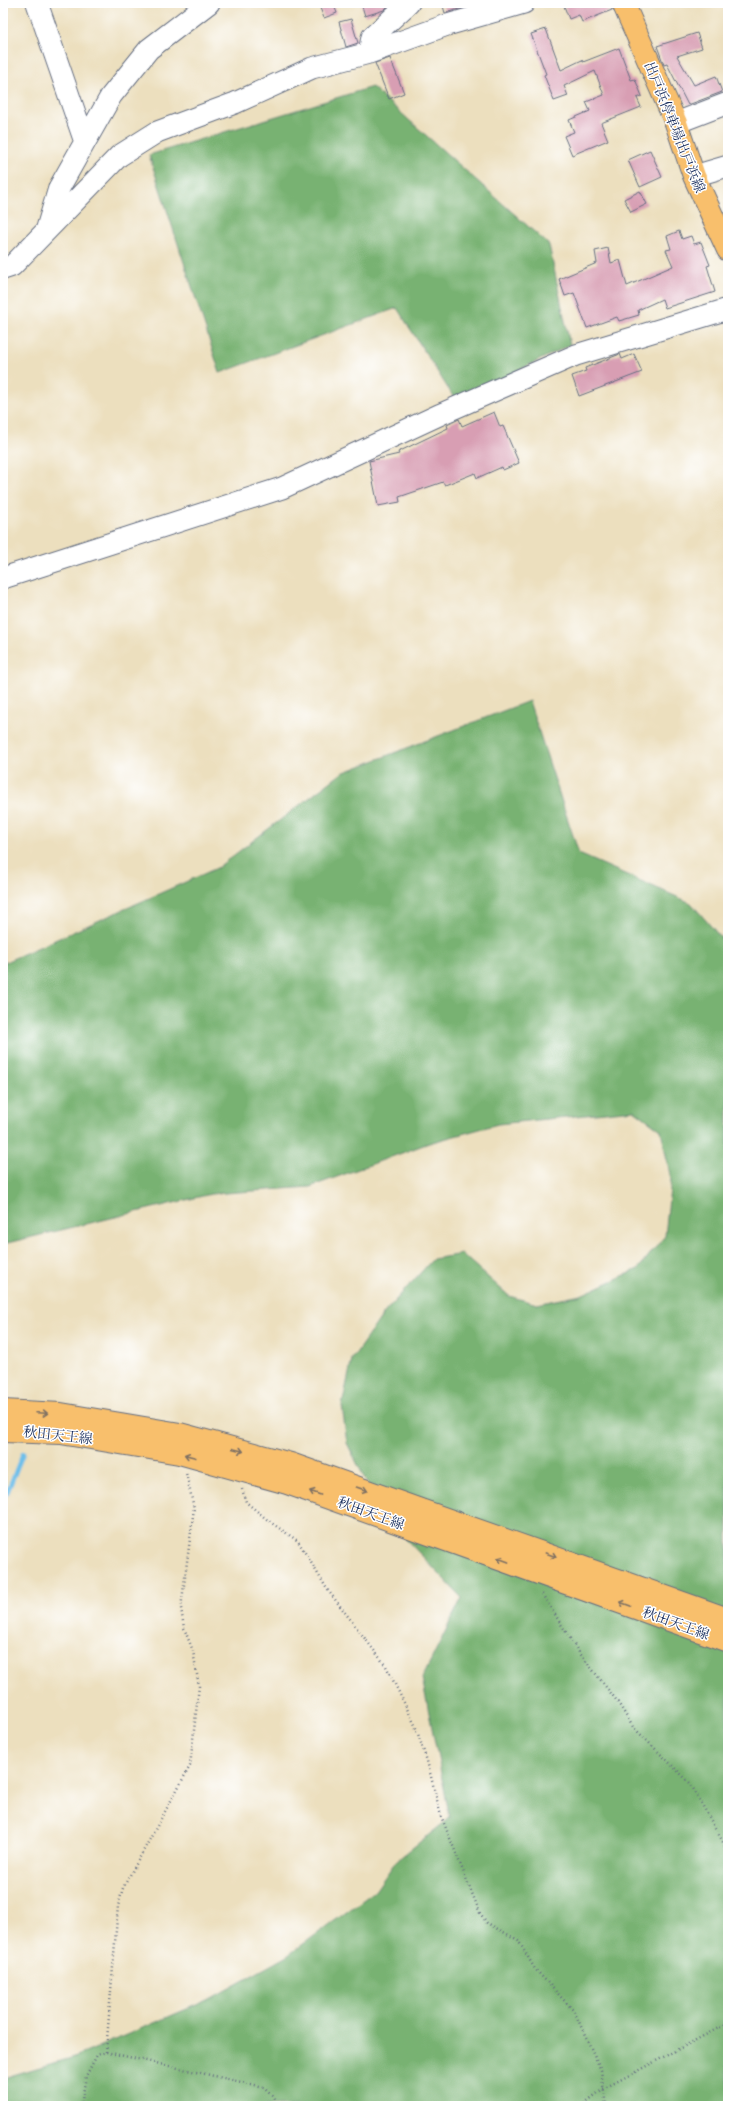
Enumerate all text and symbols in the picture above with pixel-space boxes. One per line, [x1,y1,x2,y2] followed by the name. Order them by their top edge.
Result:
[640,58,710,196] street label: 出戸浜停車場出戸浜線
[35,1410,48,1417] one-way arrow
[22,1421,94,1449] street label: 秋田天王線
[231,1446,244,1454] one-way arrow
[184,1452,197,1459] one-way arrow
[356,1485,368,1493] one-way arrow
[308,1489,321,1496] one-way arrow
[335,1492,407,1534] street label: 秋田天王線
[544,1552,556,1560] one-way arrow
[497,1556,509,1564] one-way arrow
[620,1600,632,1608] one-way arrow
[640,1602,712,1644] street label: 秋田天王線

